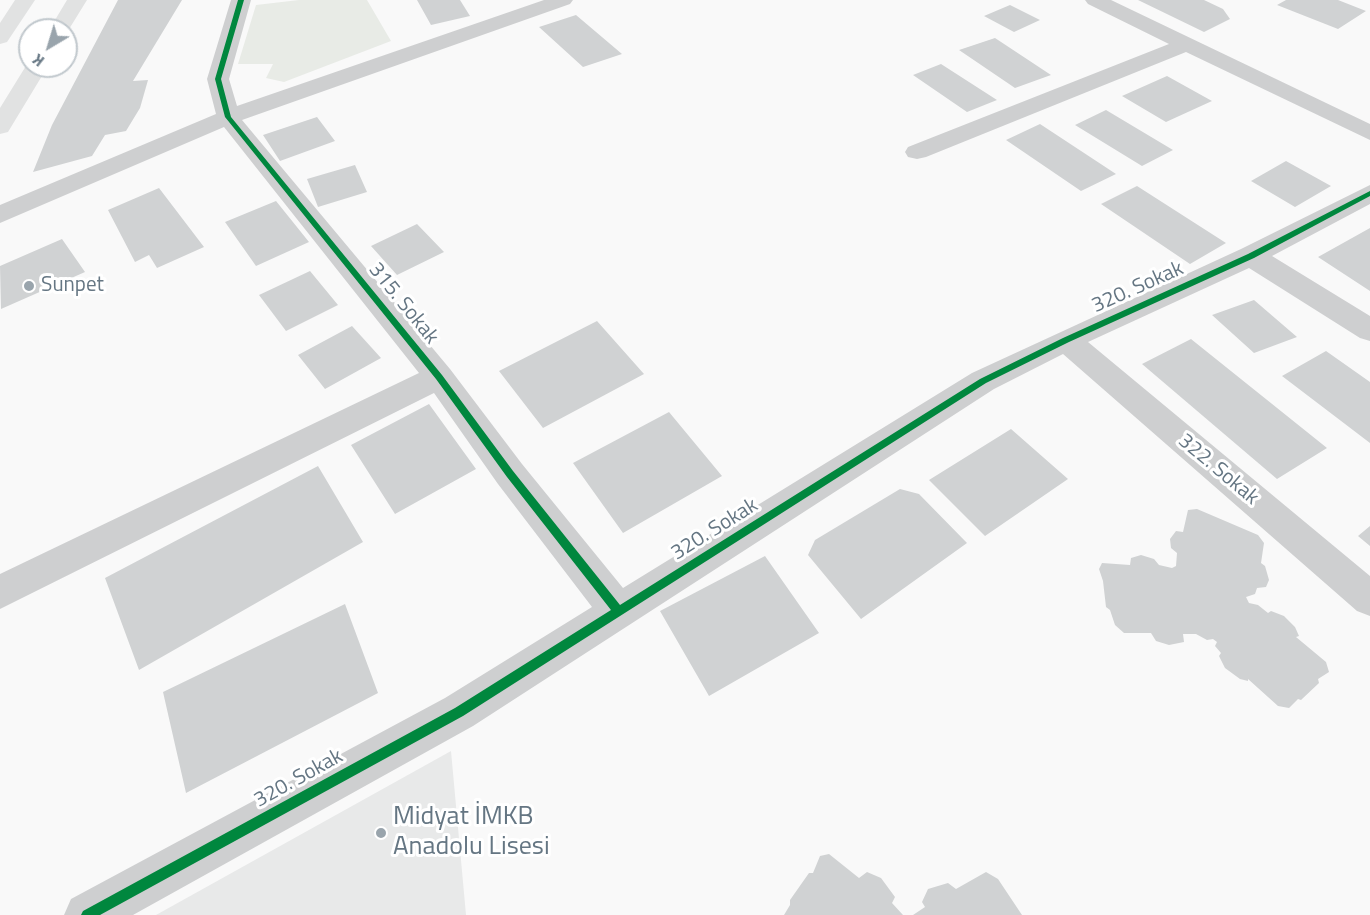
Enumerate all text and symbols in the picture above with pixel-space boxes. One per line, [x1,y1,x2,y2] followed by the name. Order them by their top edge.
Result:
[18,18,78,78] north arrow
[27,48,49,73] text: K
[1088,257,1188,319] street label: 320. Sokak
[363,258,443,350] street label: 315. Sokak
[41,273,104,299] place label: Sunpet
[22,279,36,293] marker: Sunpet
[1173,429,1263,511] street label: 322. Sokak
[667,493,763,567] street label: 320. Sokak
[250,744,348,814] street label: 320. Sokak
[393,802,550,864] place label: Midyat İMKB Anadolu Lisesi
[374,826,388,840] marker: Midyat İMKB Anadolu Lisesi

